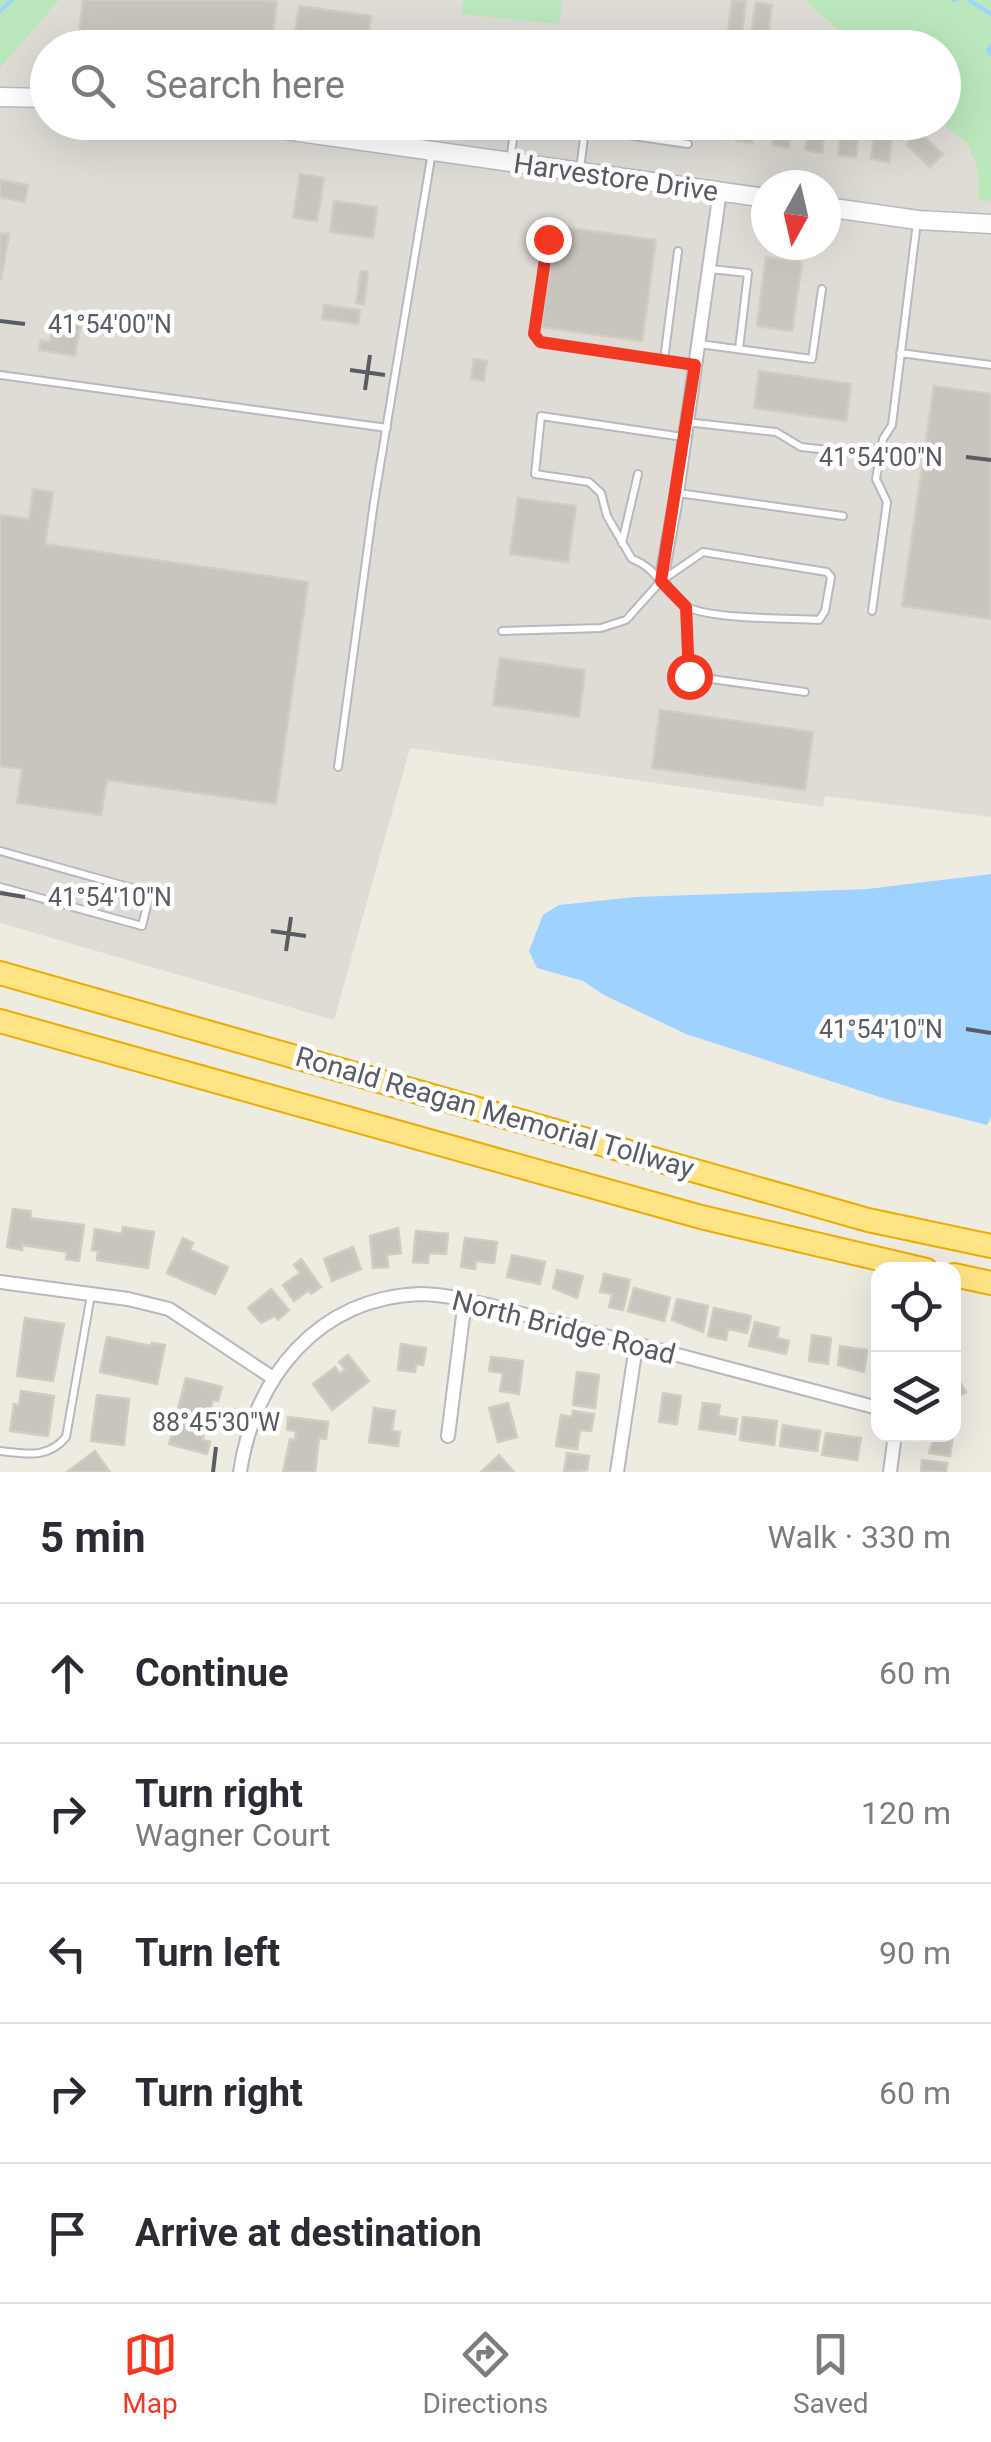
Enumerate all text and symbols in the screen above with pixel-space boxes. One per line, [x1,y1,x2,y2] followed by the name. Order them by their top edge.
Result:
[30,30,961,140] search box
[65,58,120,113] icon: search
[145,63,345,107] text: Search here
[511,147,720,208] street label: Harvestore Drive
[751,170,841,260] north arrow
[526,217,572,263] route end
[48,310,172,339] text: 41°54'00"N
[819,443,943,472] text: 41°54'00"N
[667,654,713,700] route start
[48,883,172,912] text: 41°54'10"N
[819,1015,943,1044] text: 41°54'10"N
[292,1040,698,1185] street label: Ronald Reagan Memorial Tollway
[871,1262,961,1442] map controls
[871,1262,961,1352] button: locate
[449,1284,679,1371] street label: North Bridge Road
[871,1352,961,1442] button: layers
[152,1408,280,1437] text: 88°45'30"W
[40,1513,146,1562] text: 5 min
[768,1518,951,1556] text: Walk · 330 m
[40,1646,95,1701] icon: ahead
[135,1651,289,1695] text: Continue
[879,1654,951,1692] text: 60 m
[135,1772,303,1816] text: Turn right
[40,1786,95,1841] icon: right
[861,1794,951,1832] text: 120 m
[135,1816,330,1854] text: Wagner Court
[40,1926,95,1981] icon: left
[135,1931,280,1975] text: Turn left
[879,1934,951,1972] text: 90 m
[40,2066,95,2121] icon: right
[135,2071,303,2115] text: Turn right
[879,2074,951,2112] text: 60 m
[40,2206,95,2261] icon: arrive
[135,2211,482,2255] text: Arrive at destination
[122,2327,178,2420] tab: Map
[422,2327,548,2420] tab: Directions
[793,2327,869,2420] tab: Saved

